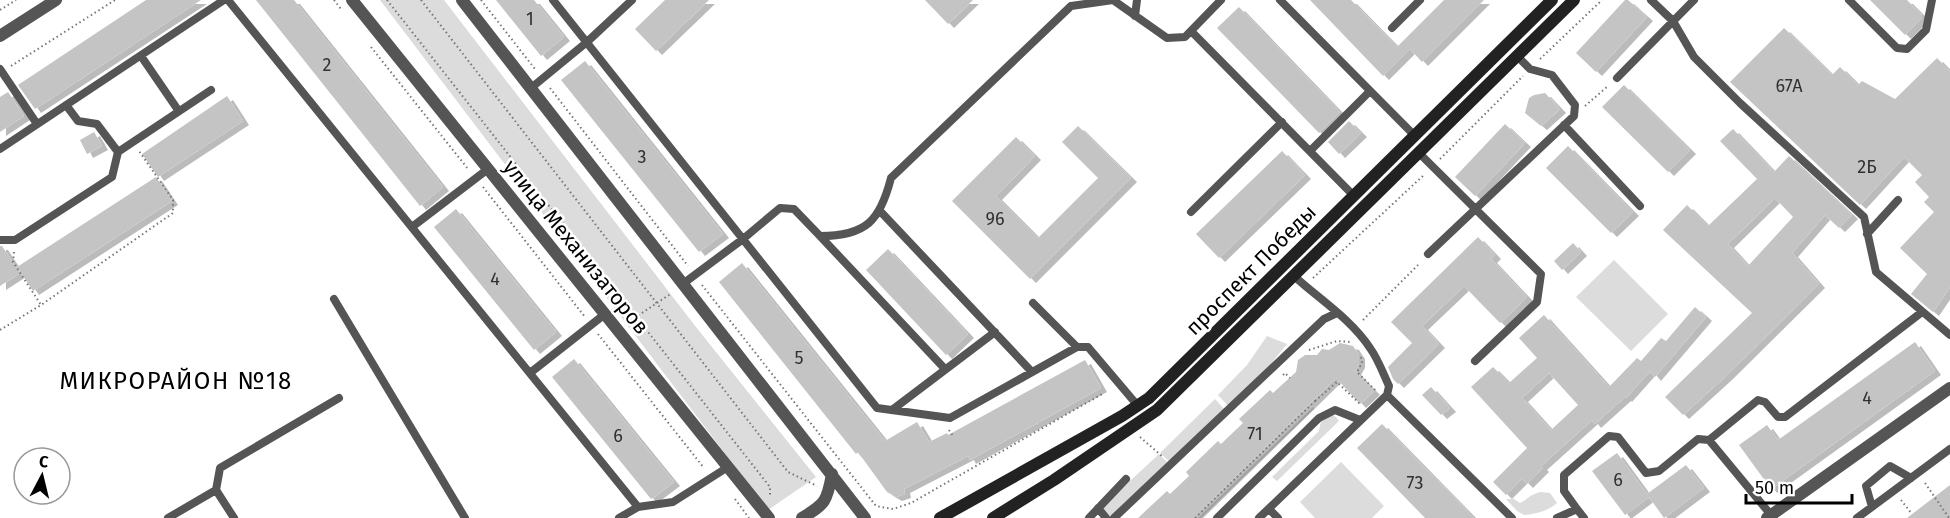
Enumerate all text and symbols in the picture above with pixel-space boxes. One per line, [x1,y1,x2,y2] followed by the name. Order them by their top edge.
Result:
[526,8,534,30] house number: 1
[323,54,332,76] house number: 2
[1776,75,1803,97] house number: 67А
[638,146,646,168] house number: 3
[498,154,654,340] street label: улица Механизаторов
[1857,156,1877,178] house number: 2Б
[1180,199,1322,341] street label: проспект Победы
[985,208,1005,230] house number: 96
[490,268,500,290] house number: 4
[794,347,804,369] house number: 5
[59,367,293,395] district label: МИКРОРАЙОН №18
[1862,387,1872,409] house number: 4
[1247,423,1263,445] house number: 71
[613,425,623,447] house number: 6
[12,446,72,506] north arrow
[38,452,50,472] text: С
[1746,467,1852,505] scale bar
[1613,469,1623,491] house number: 6
[1407,472,1423,494] house number: 73
[1755,477,1794,499] text: 50 m

